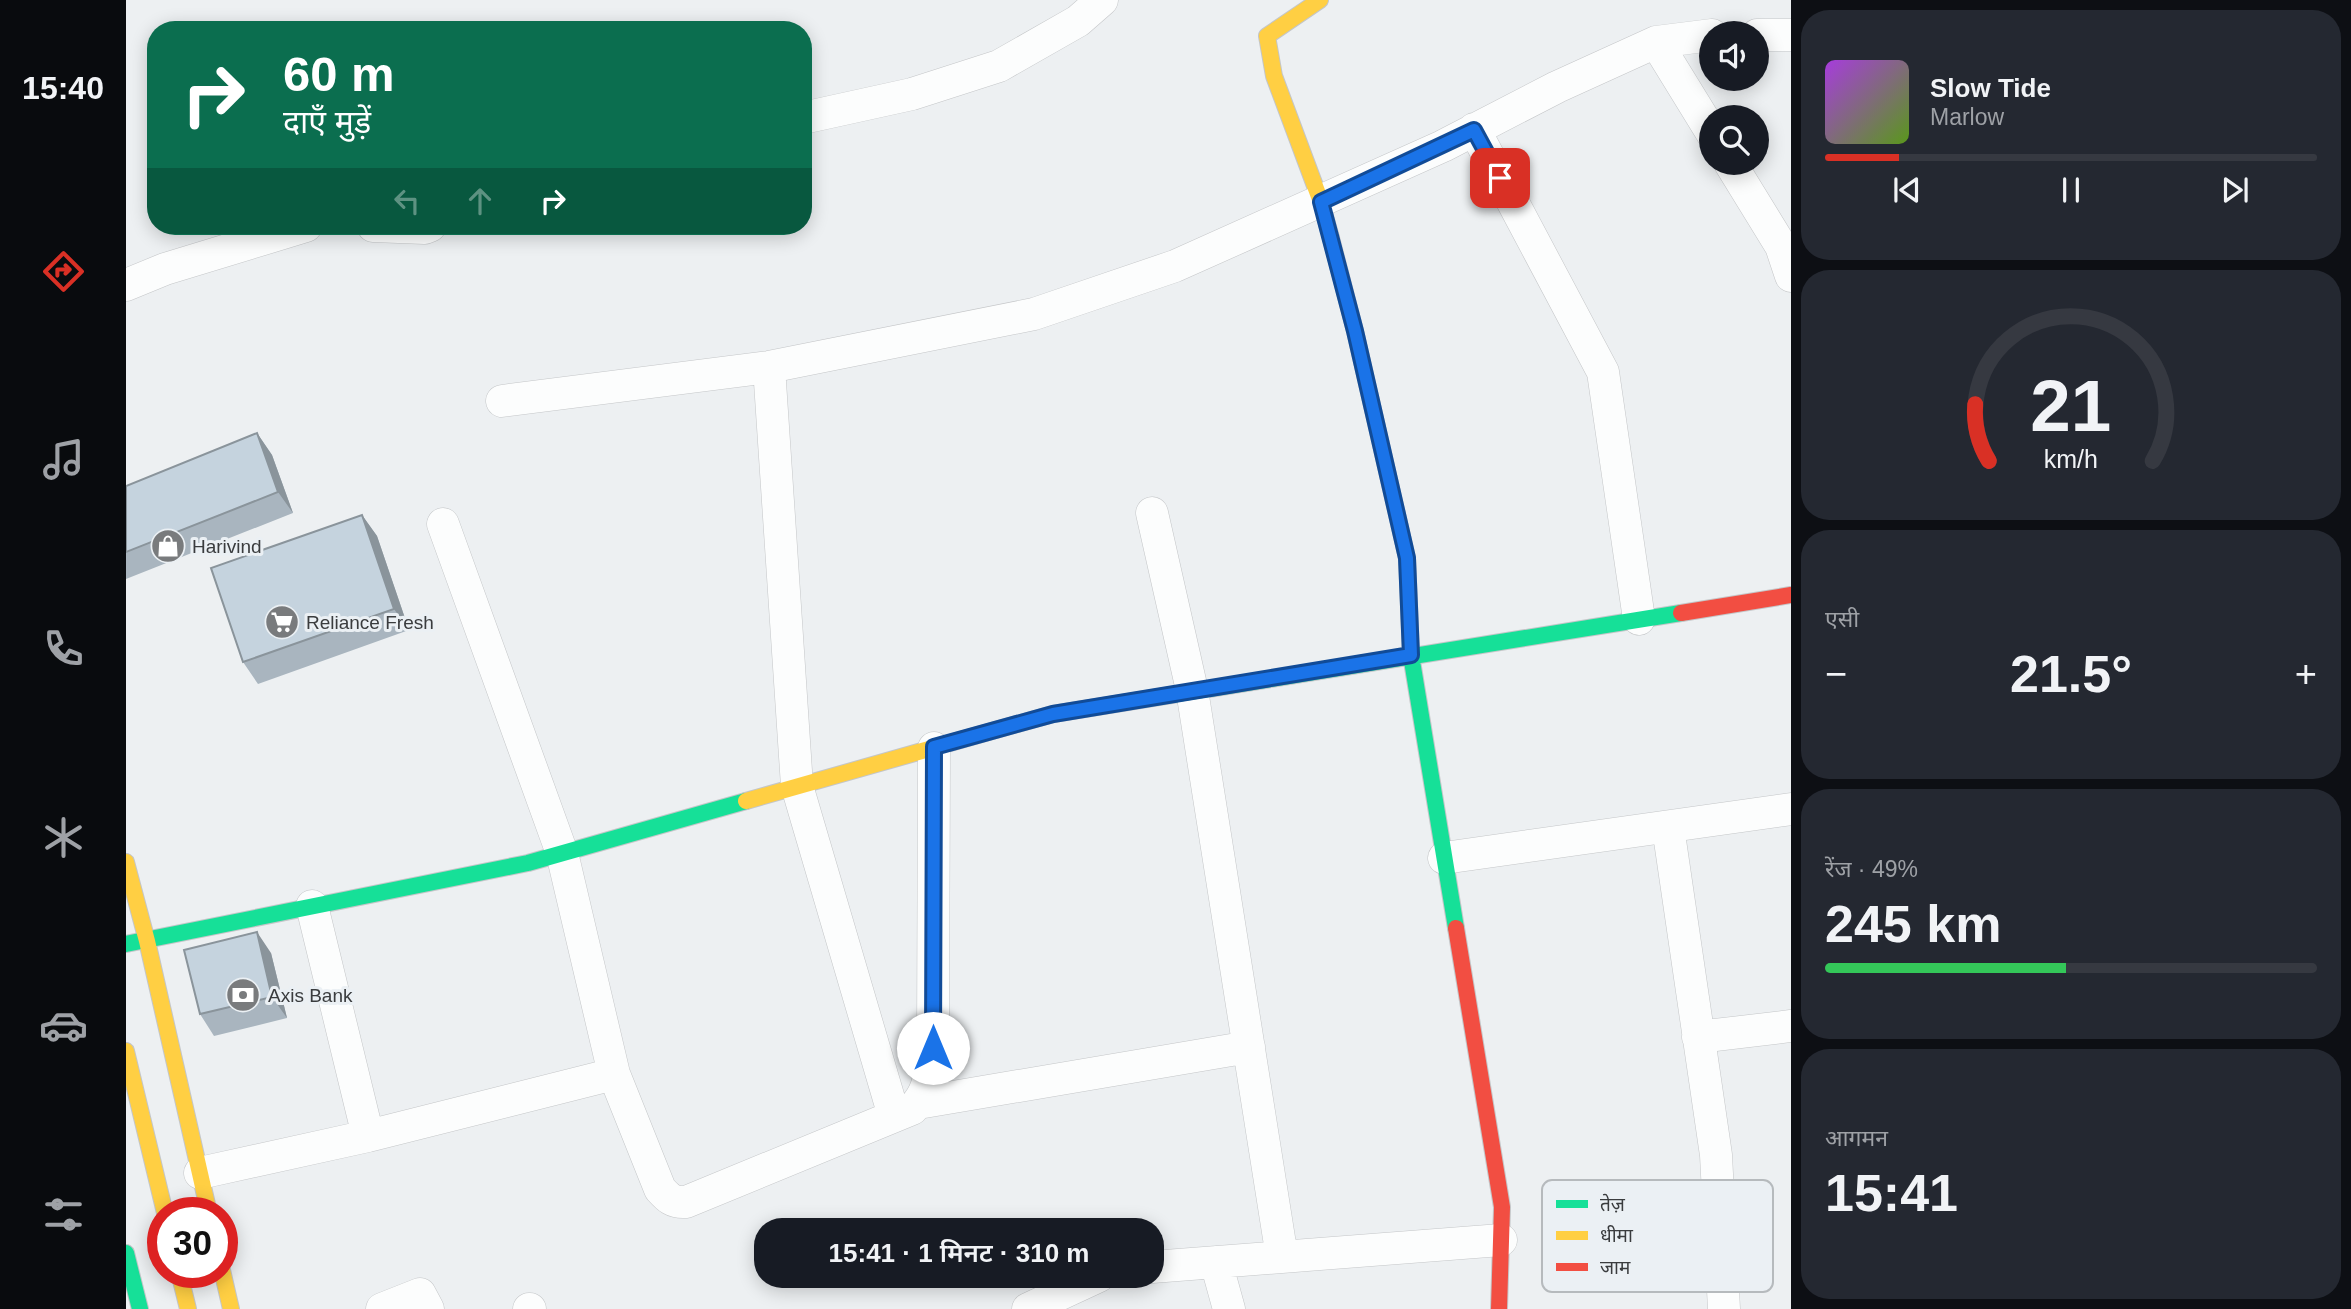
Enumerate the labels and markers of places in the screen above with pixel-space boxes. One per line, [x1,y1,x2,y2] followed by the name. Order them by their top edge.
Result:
[1470,148,1530,208] pin
[149,527,187,565] shop icon: Harivind
[192,536,262,557] place label: Harivind
[263,603,301,641] supermarket icon: Reliance Fresh
[306,612,434,633] place label: Reliance Fresh
[224,976,262,1014] bank icon: Axis Bank
[268,985,353,1006] place label: Axis Bank

